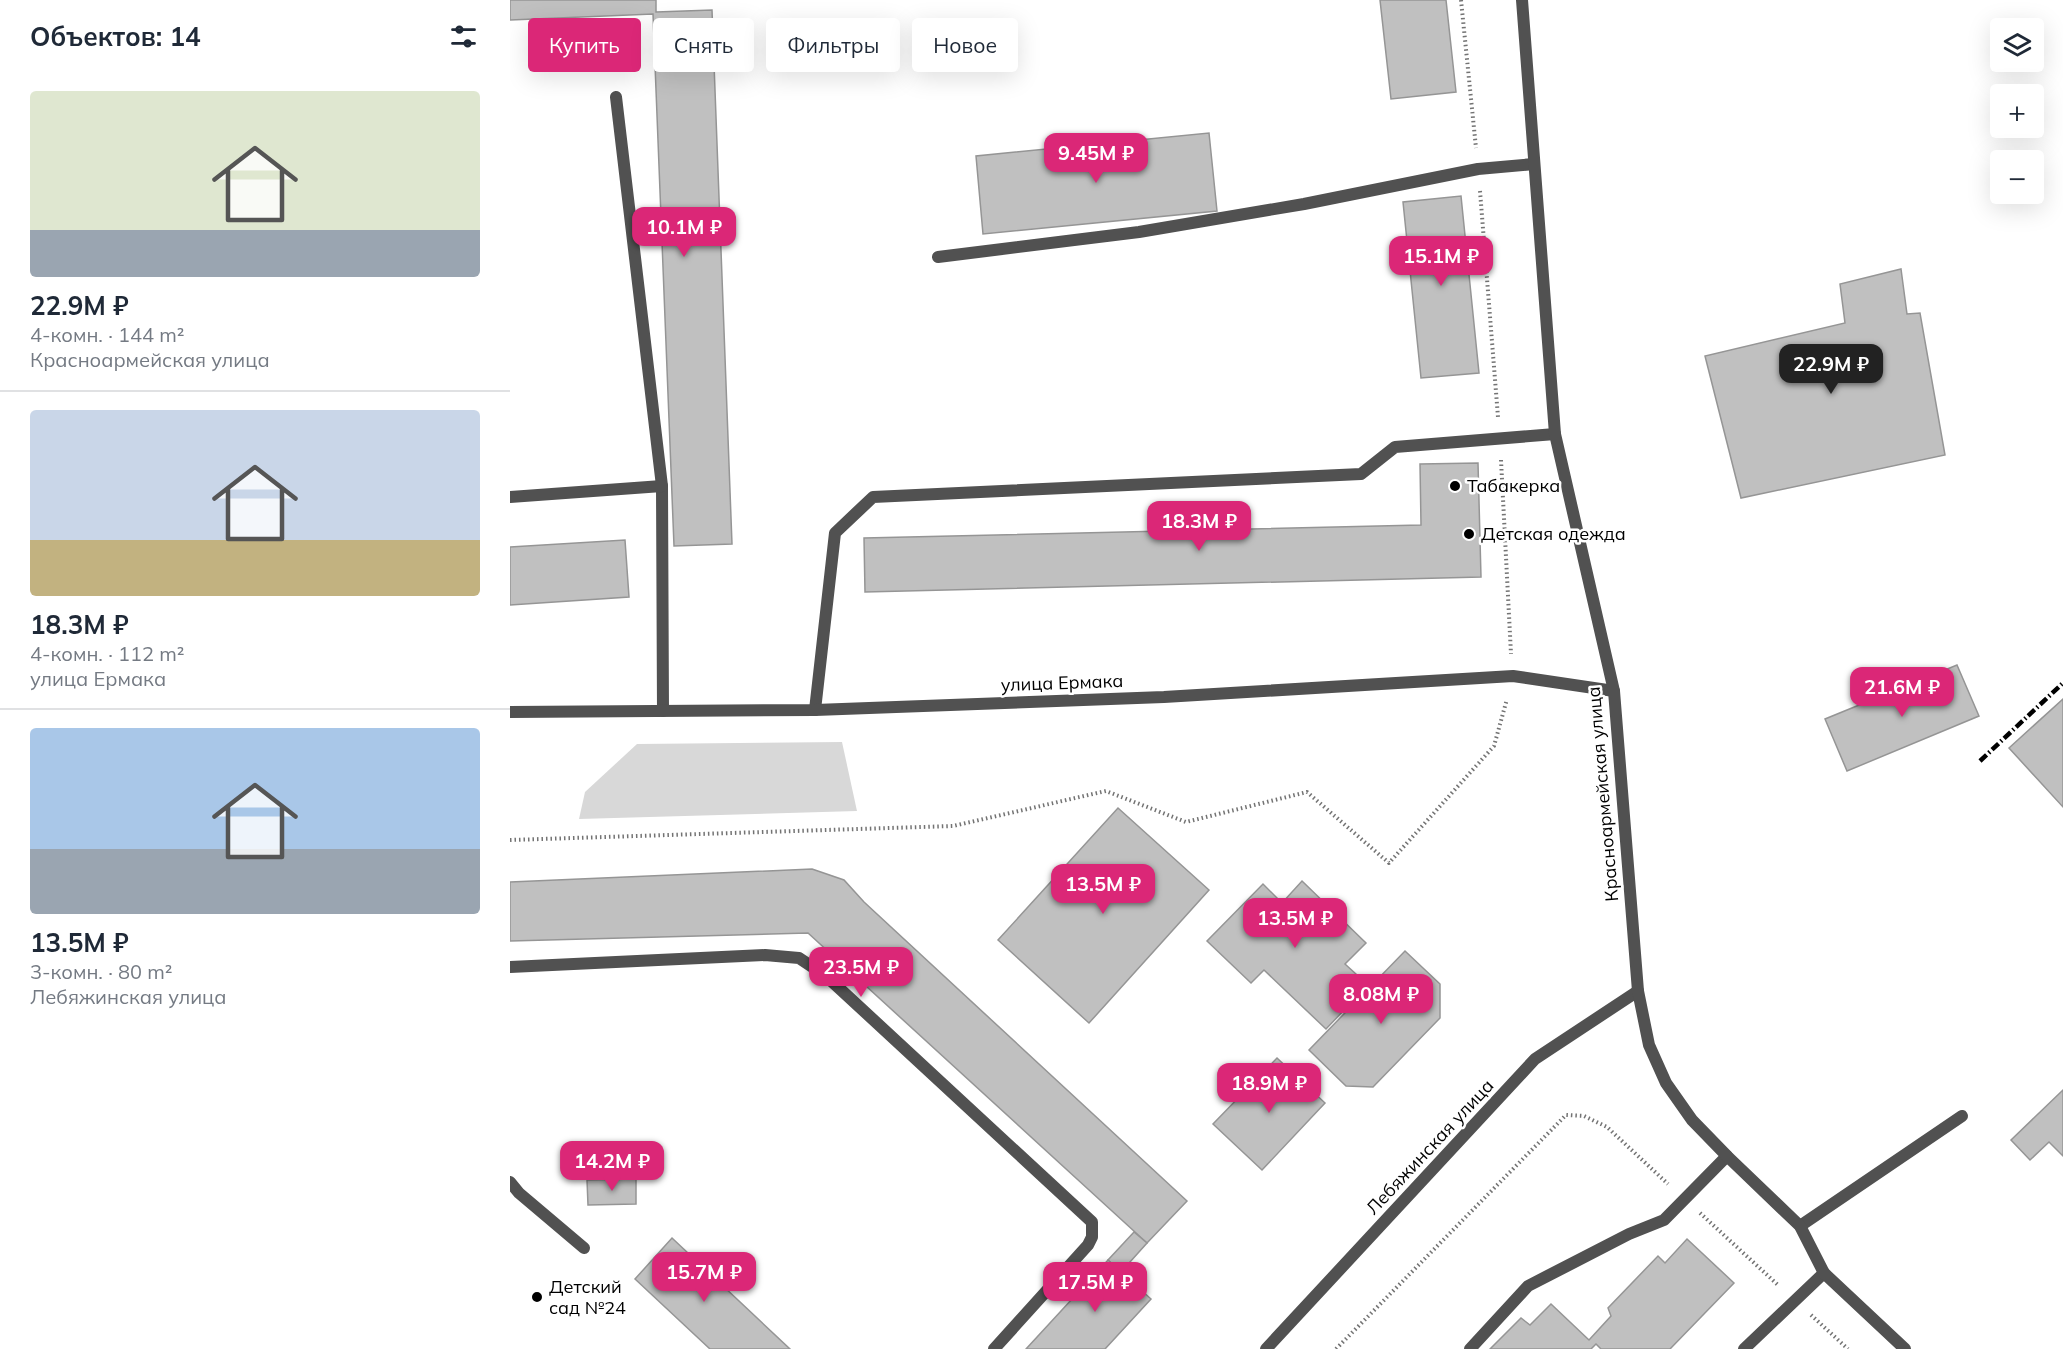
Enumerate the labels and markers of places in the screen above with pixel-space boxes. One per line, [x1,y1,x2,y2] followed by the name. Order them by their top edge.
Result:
[1041,133,1151,184] pin: 9.45M ₽
[629,207,739,258] pin: 10.1M ₽
[1386,236,1496,287] pin: 15.1M ₽
[1776,344,1886,395] pin: 22.9M ₽
[1467,474,1560,497] place label: Табакерка
[1448,479,1462,493] marker: Табакерка
[1144,501,1254,552] pin: 18.3M ₽
[1481,522,1626,545] place label: Детская одежда
[1462,527,1476,541] marker: Детская одежда
[1847,667,1957,718] pin: 21.6M ₽
[1048,864,1158,915] pin: 13.5M ₽
[1240,898,1350,949] pin: 13.5M ₽
[806,947,916,998] pin: 23.5M ₽
[1326,974,1436,1025] pin: 8.08M ₽
[1214,1063,1324,1114] pin: 18.9M ₽
[557,1141,667,1192] pin: 14.2M ₽
[649,1252,759,1303] pin: 15.7M ₽
[1040,1262,1150,1313] pin: 17.5M ₽
[549,1275,626,1319] place label: Детский сад №24
[530,1290,544,1304] marker: Детский сад №24

